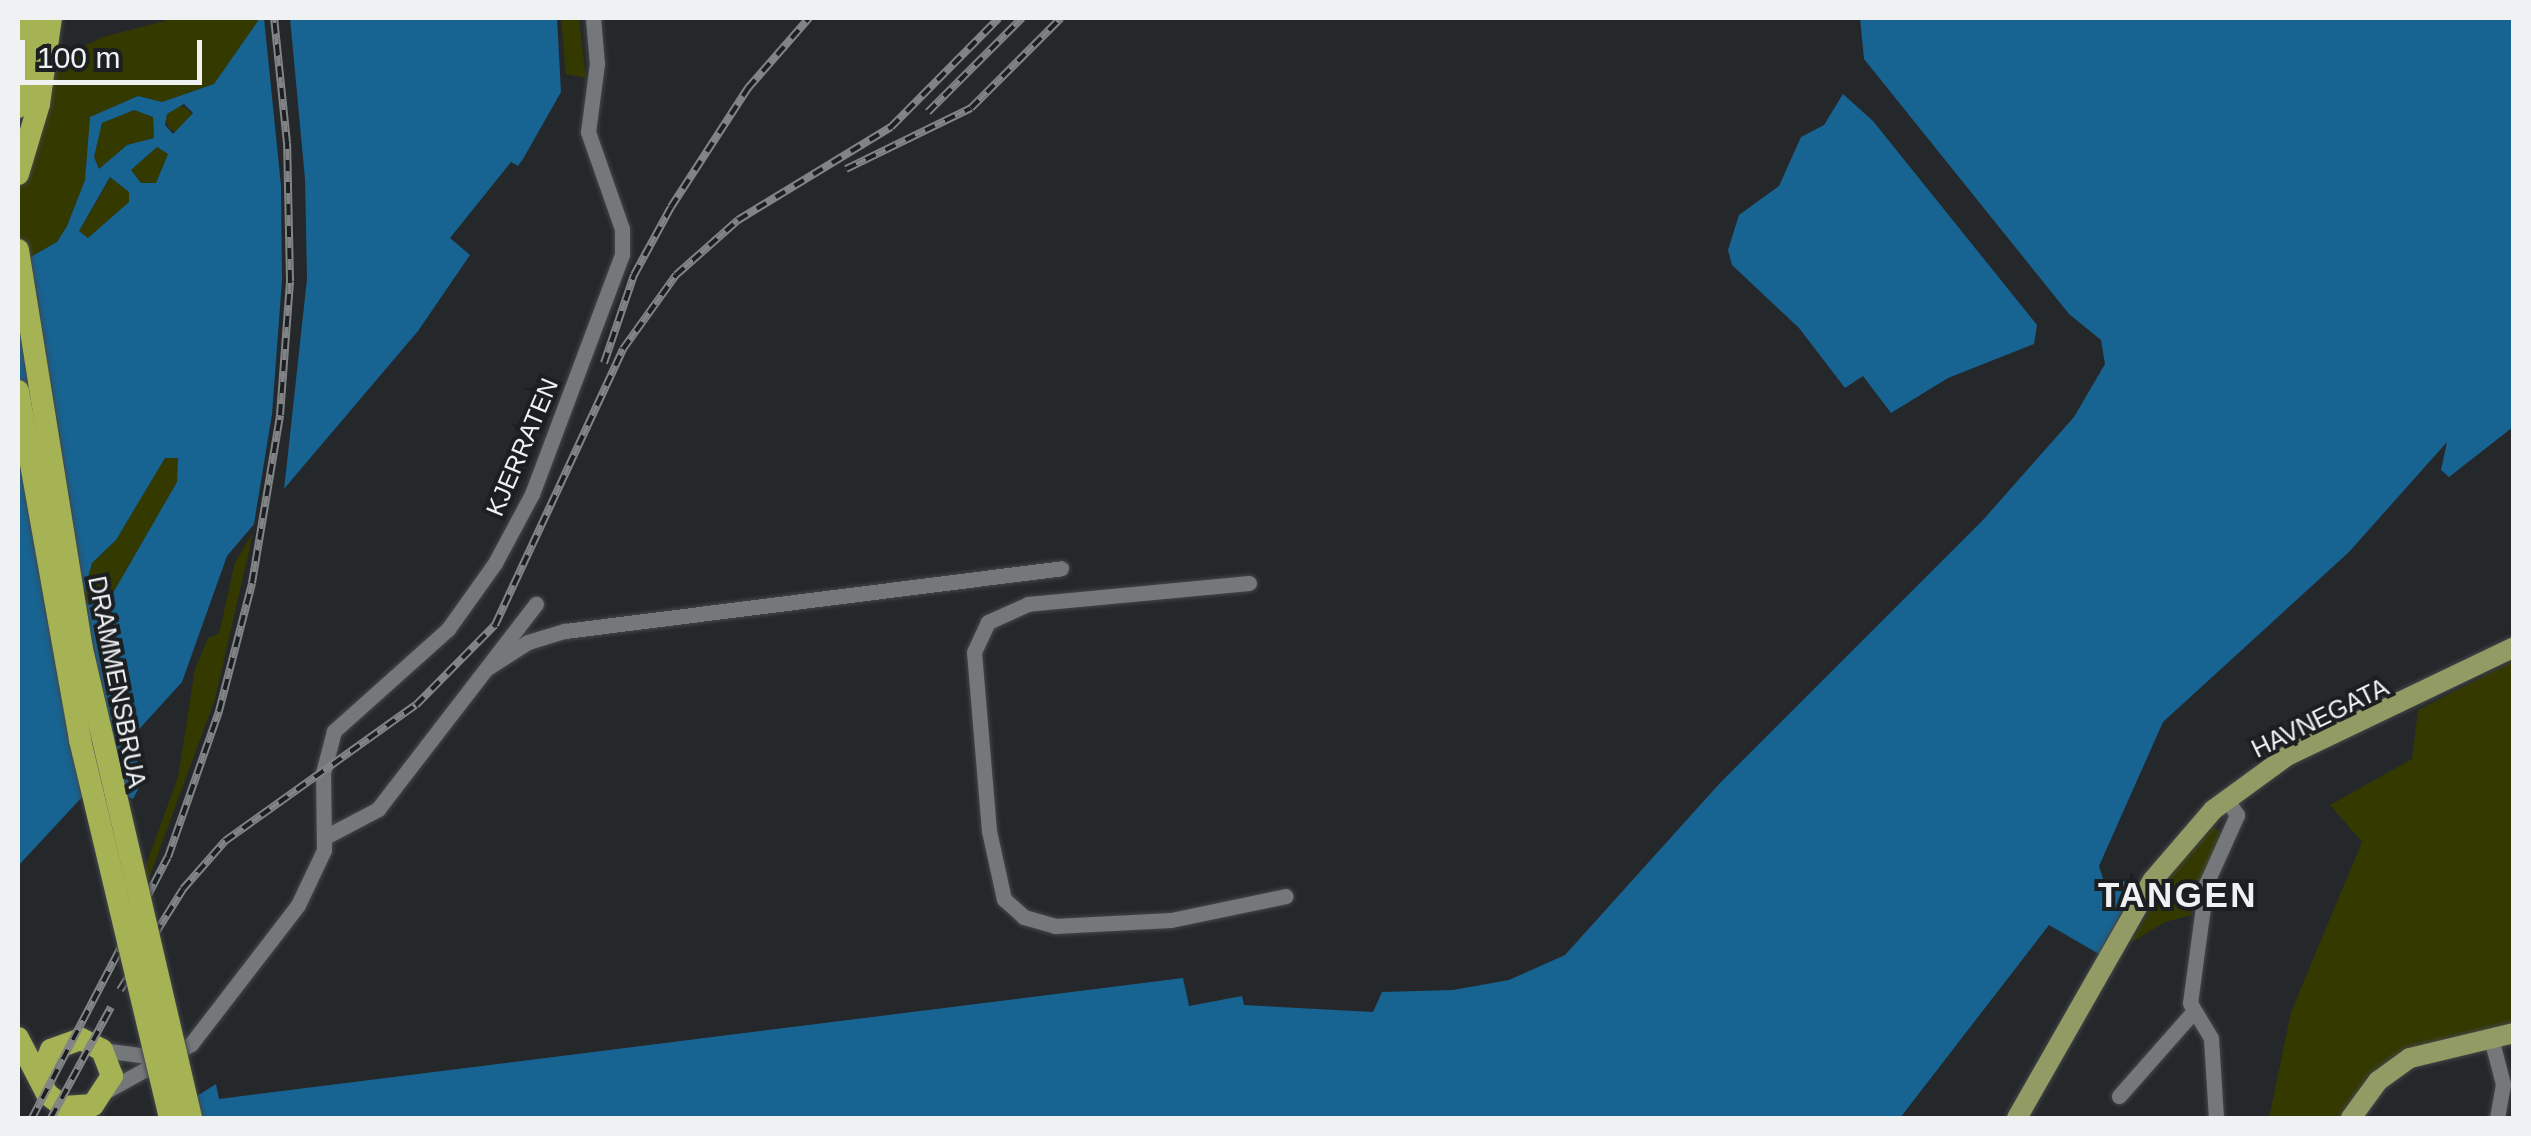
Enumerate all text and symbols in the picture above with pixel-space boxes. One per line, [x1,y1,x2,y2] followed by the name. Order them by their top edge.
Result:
[25,20,208,82] scale bar
[37,41,120,74] text: 100 m
[480,374,564,520] street label: KJERRATEN
[82,573,152,791] street label: DRAMMENSBRUA
[2247,672,2393,764] street label: HAVNEGATA
[2098,874,2258,916] district label: TANGEN

